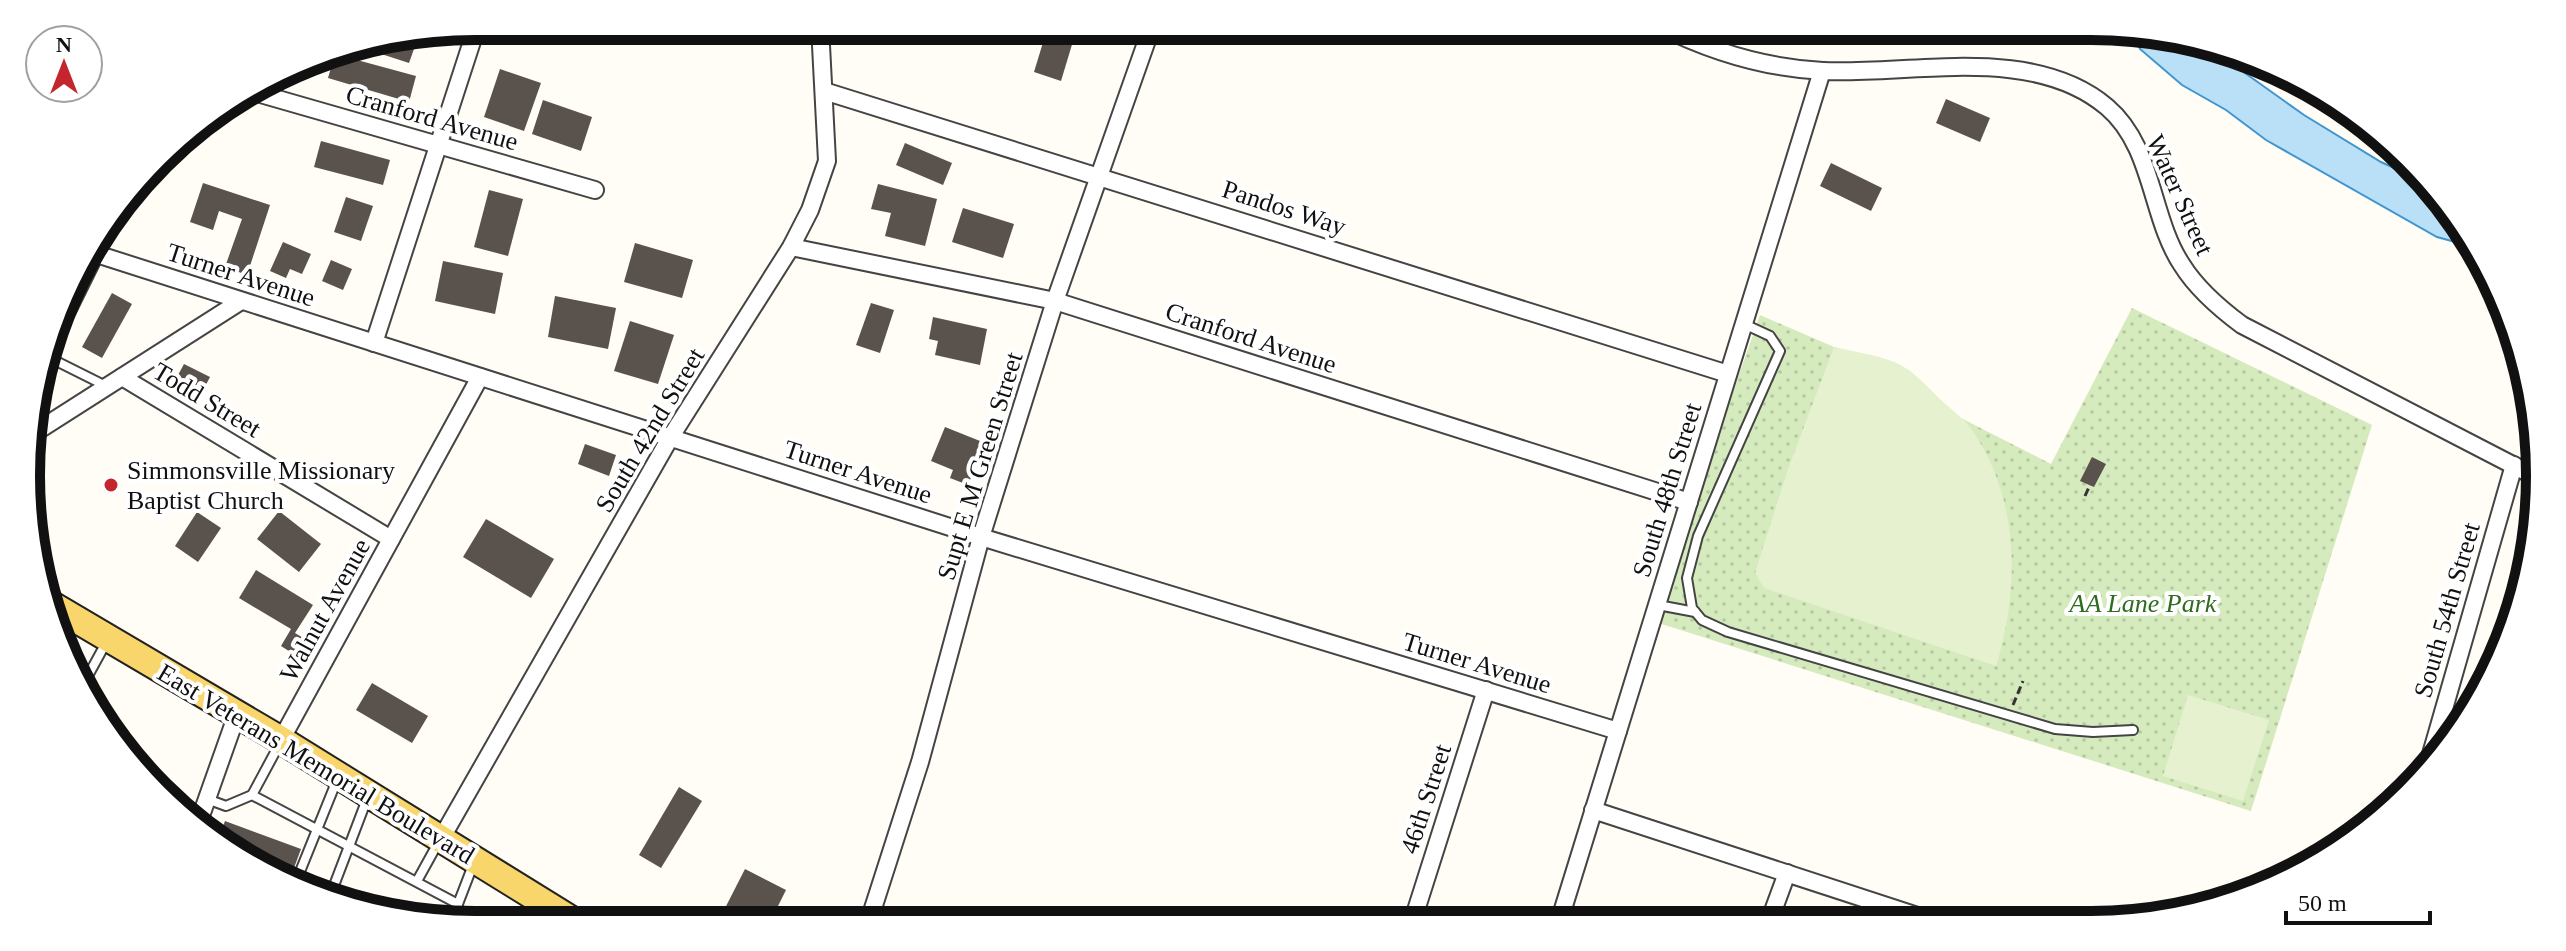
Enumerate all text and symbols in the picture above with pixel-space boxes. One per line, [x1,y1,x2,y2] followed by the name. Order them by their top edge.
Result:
[24,24,104,104] north arrow
[56,32,72,57] text: N
[343,80,521,156] street label: Cranford Avenue
[2141,130,2220,260] street label: Water Street
[1219,174,1349,242] street label: Pandos Way
[163,237,319,313] street label: Turner Avenue
[1162,297,1340,379] street label: Cranford Avenue
[590,342,711,517] street label: South 42nd Street
[932,348,1029,583] street label: Supt E M Green Street
[148,357,267,444] street label: Todd Street
[1627,399,1707,581] street label: South 48th Street
[780,434,936,510] street label: Turner Avenue
[127,456,395,515] place label: Simmonsville Missionary Baptist Church
[102,476,120,494] marker: Simmonsville Missionary Baptist Church
[2408,518,2486,701] street label: South 54th Street
[274,534,376,686] street label: Walnut Avenue
[2068,589,2217,618] park label: AA Lane Park
[1399,627,1555,699] street label: Turner Avenue
[152,658,480,870] street label: East Veterans Memorial Boulevard
[1395,740,1458,857] street label: 46th Street
[2286,875,2430,925] scale bar
[2298,890,2347,916] text: 50 m

